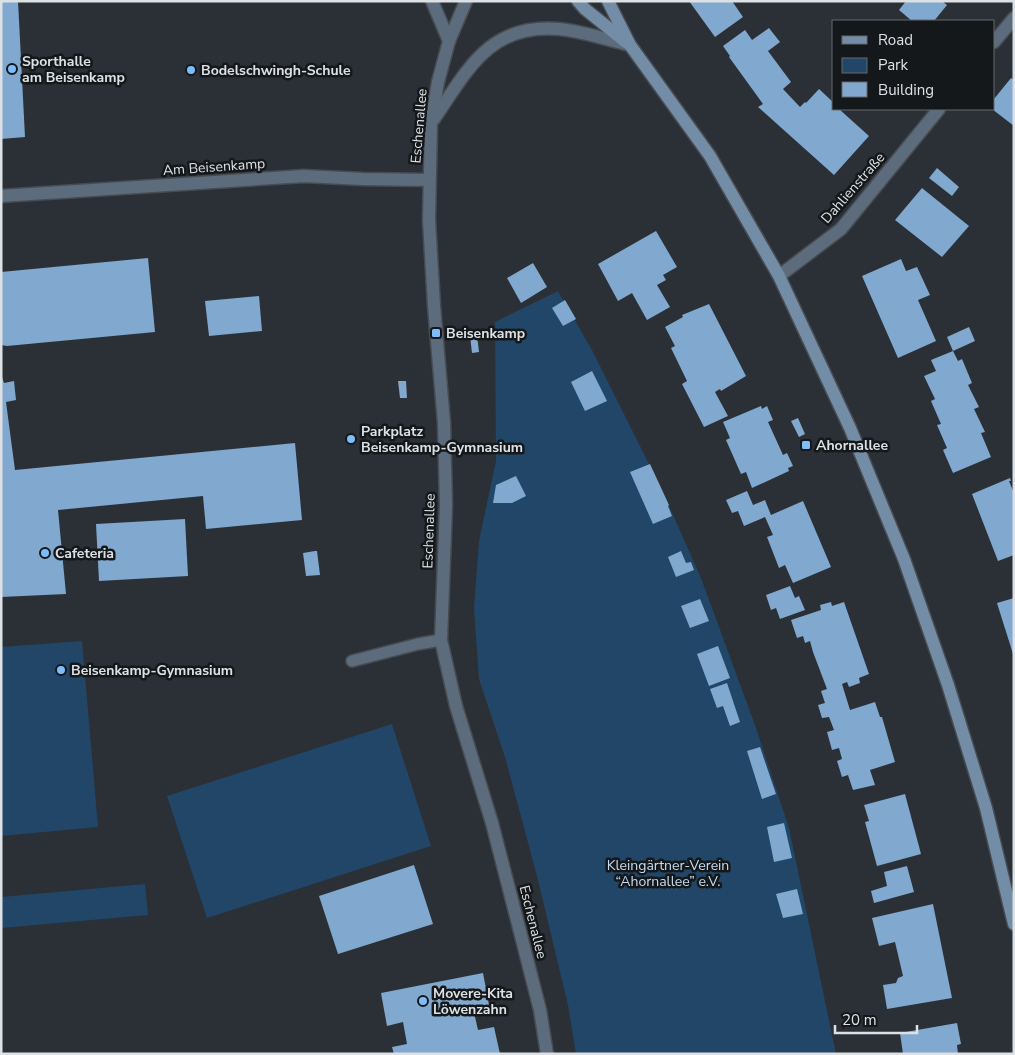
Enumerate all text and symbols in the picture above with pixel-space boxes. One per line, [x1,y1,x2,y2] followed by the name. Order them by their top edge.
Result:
[832,20,995,110] legend
[878,30,913,50] text: Road
[22,52,125,87] place label: Sporthalle am Beisenkamp
[878,55,908,75] text: Park
[201,61,351,80] place label: Bodelschwingh-Schule
[6,63,18,75] marker: Sporthalle am Beisenkamp
[185,64,197,76] marker: Bodelschwingh-Schule
[878,80,934,100] text: Building
[406,88,432,164] street label: Eschenallee
[817,148,889,228] street label: Dahlienstraße
[162,154,266,180] street label: Am Beisenkamp
[446,324,525,343] place label: Beisenkamp
[430,327,442,339] marker: Beisenkamp
[361,422,523,457] place label: Parkplatz Beisenkamp-Gymnasium
[345,433,357,445] marker: Parkplatz Beisenkamp-Gymnasium
[816,436,888,455] place label: Ahornallee
[800,439,812,451] marker: Ahornallee
[418,493,440,569] street label: Eschenallee
[55,544,114,563] place label: Cafeteria
[39,547,51,559] marker: Cafeteria
[71,661,233,680] place label: Beisenkamp-Gymnasium
[55,664,67,676] marker: Beisenkamp-Gymnasium
[607,856,729,891] park label: Kleingärtner-Verein “Ahornallee” e.V.
[515,883,551,961] street label: Eschenallee
[433,984,513,1019] place label: Movere-Kita Löwenzahn
[417,995,429,1007] marker: Movere-Kita Löwenzahn
[835,1002,918,1034] scale bar
[842,1010,877,1030] text: 20 m

